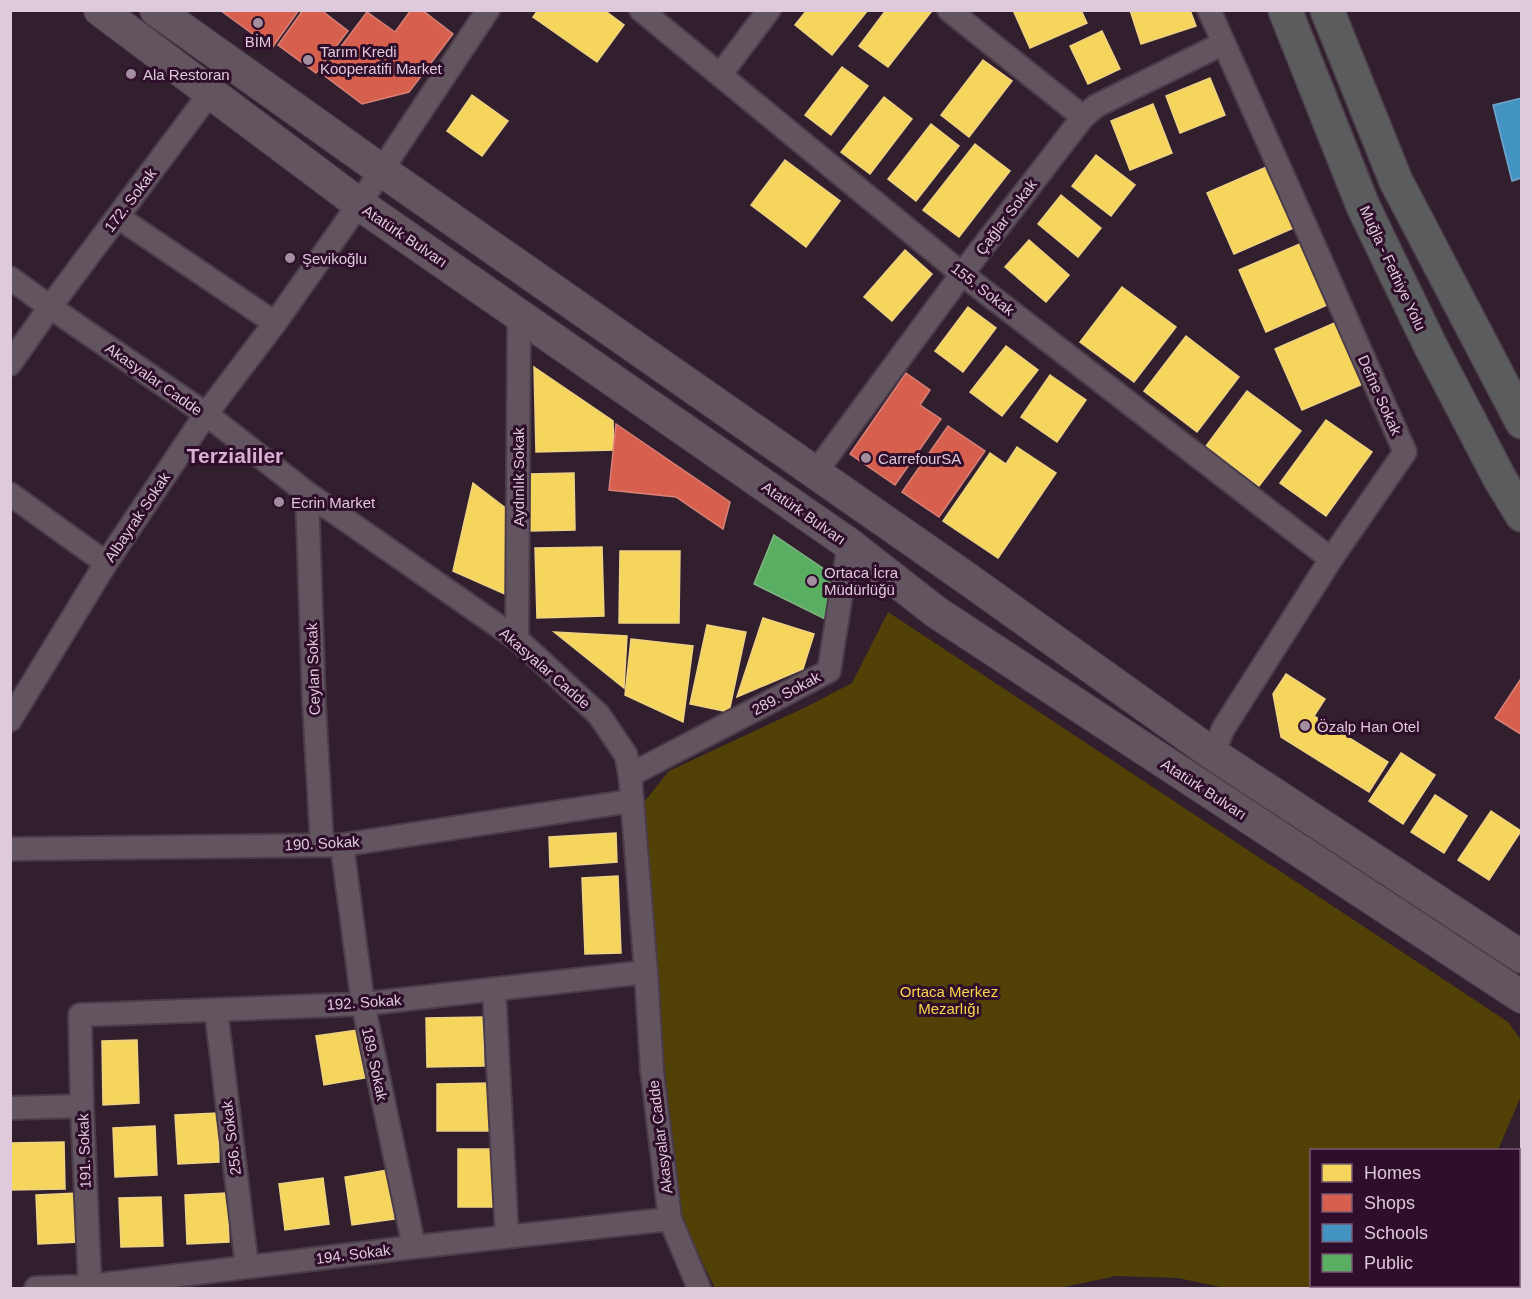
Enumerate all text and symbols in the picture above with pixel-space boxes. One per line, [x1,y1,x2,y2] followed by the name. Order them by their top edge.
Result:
[251,16,265,30] marker: BİM
[245,33,271,50] place label: BİM
[320,43,443,77] place label: Tarım Kredi Kooperatifi Market
[301,53,315,67] marker: Tarım Kredi Kooperatifi Market
[143,66,230,83] place label: Ala Restoran
[124,67,138,81] marker: Ala Restoran
[101,165,160,235] street label: 172. Sokak
[972,176,1040,258] street label: Çağlar Sokak
[359,201,451,271] street label: Atatürk Bulvarı
[1357,203,1429,333] street label: Muğla - Fethiye Yolu
[302,250,367,267] place label: Şevikoğlu
[283,251,297,265] marker: Şevikoğlu
[948,259,1018,319] street label: 155. Sokak
[102,339,206,419] street label: Akasyalar Cadde
[1355,352,1405,438] street label: Defne Sokak
[510,427,527,526] street label: Aydınlık Sokak
[187,444,283,467] district label: Terzialiler
[878,450,961,467] place label: CarrefourSA
[859,451,873,465] marker: CarrefourSA
[101,469,173,565] street label: Albayrak Sokak
[759,478,849,548] street label: Atatürk Bulvarı
[291,494,376,511] place label: Ecrin Market
[272,495,286,509] marker: Ecrin Market
[824,564,899,598] place label: Ortaca İcra Müdürlüğü
[805,574,819,588] marker: Ortaca İcra Müdürlüğü
[303,622,323,716] street label: Ceylan Sokak
[496,624,594,712] street label: Akasyalar Cadde
[749,668,824,718] street label: 289. Sokak
[1317,718,1420,735] place label: Özalp Han Otel
[1298,719,1312,733] marker: Özalp Han Otel
[1158,755,1250,823] street label: Atatürk Bulvarı
[284,833,360,853] street label: 190. Sokak
[900,983,998,1017] park label: Ortaca Merkez Mezarlığı
[326,991,403,1013] street label: 192. Sokak
[359,1026,391,1103] street label: 189. Sokak
[645,1079,675,1195] street label: Akasyalar Cadde
[218,1099,244,1176] street label: 256. Sokak
[74,1113,94,1189] street label: 191. Sokak
[1310,1149,1520,1287] legend
[1364,1163,1421,1183] text: Homes
[1364,1193,1415,1213] text: Shops
[1364,1223,1428,1243] text: Schools
[315,1241,392,1267] street label: 194. Sokak
[1364,1253,1413,1273] text: Public

